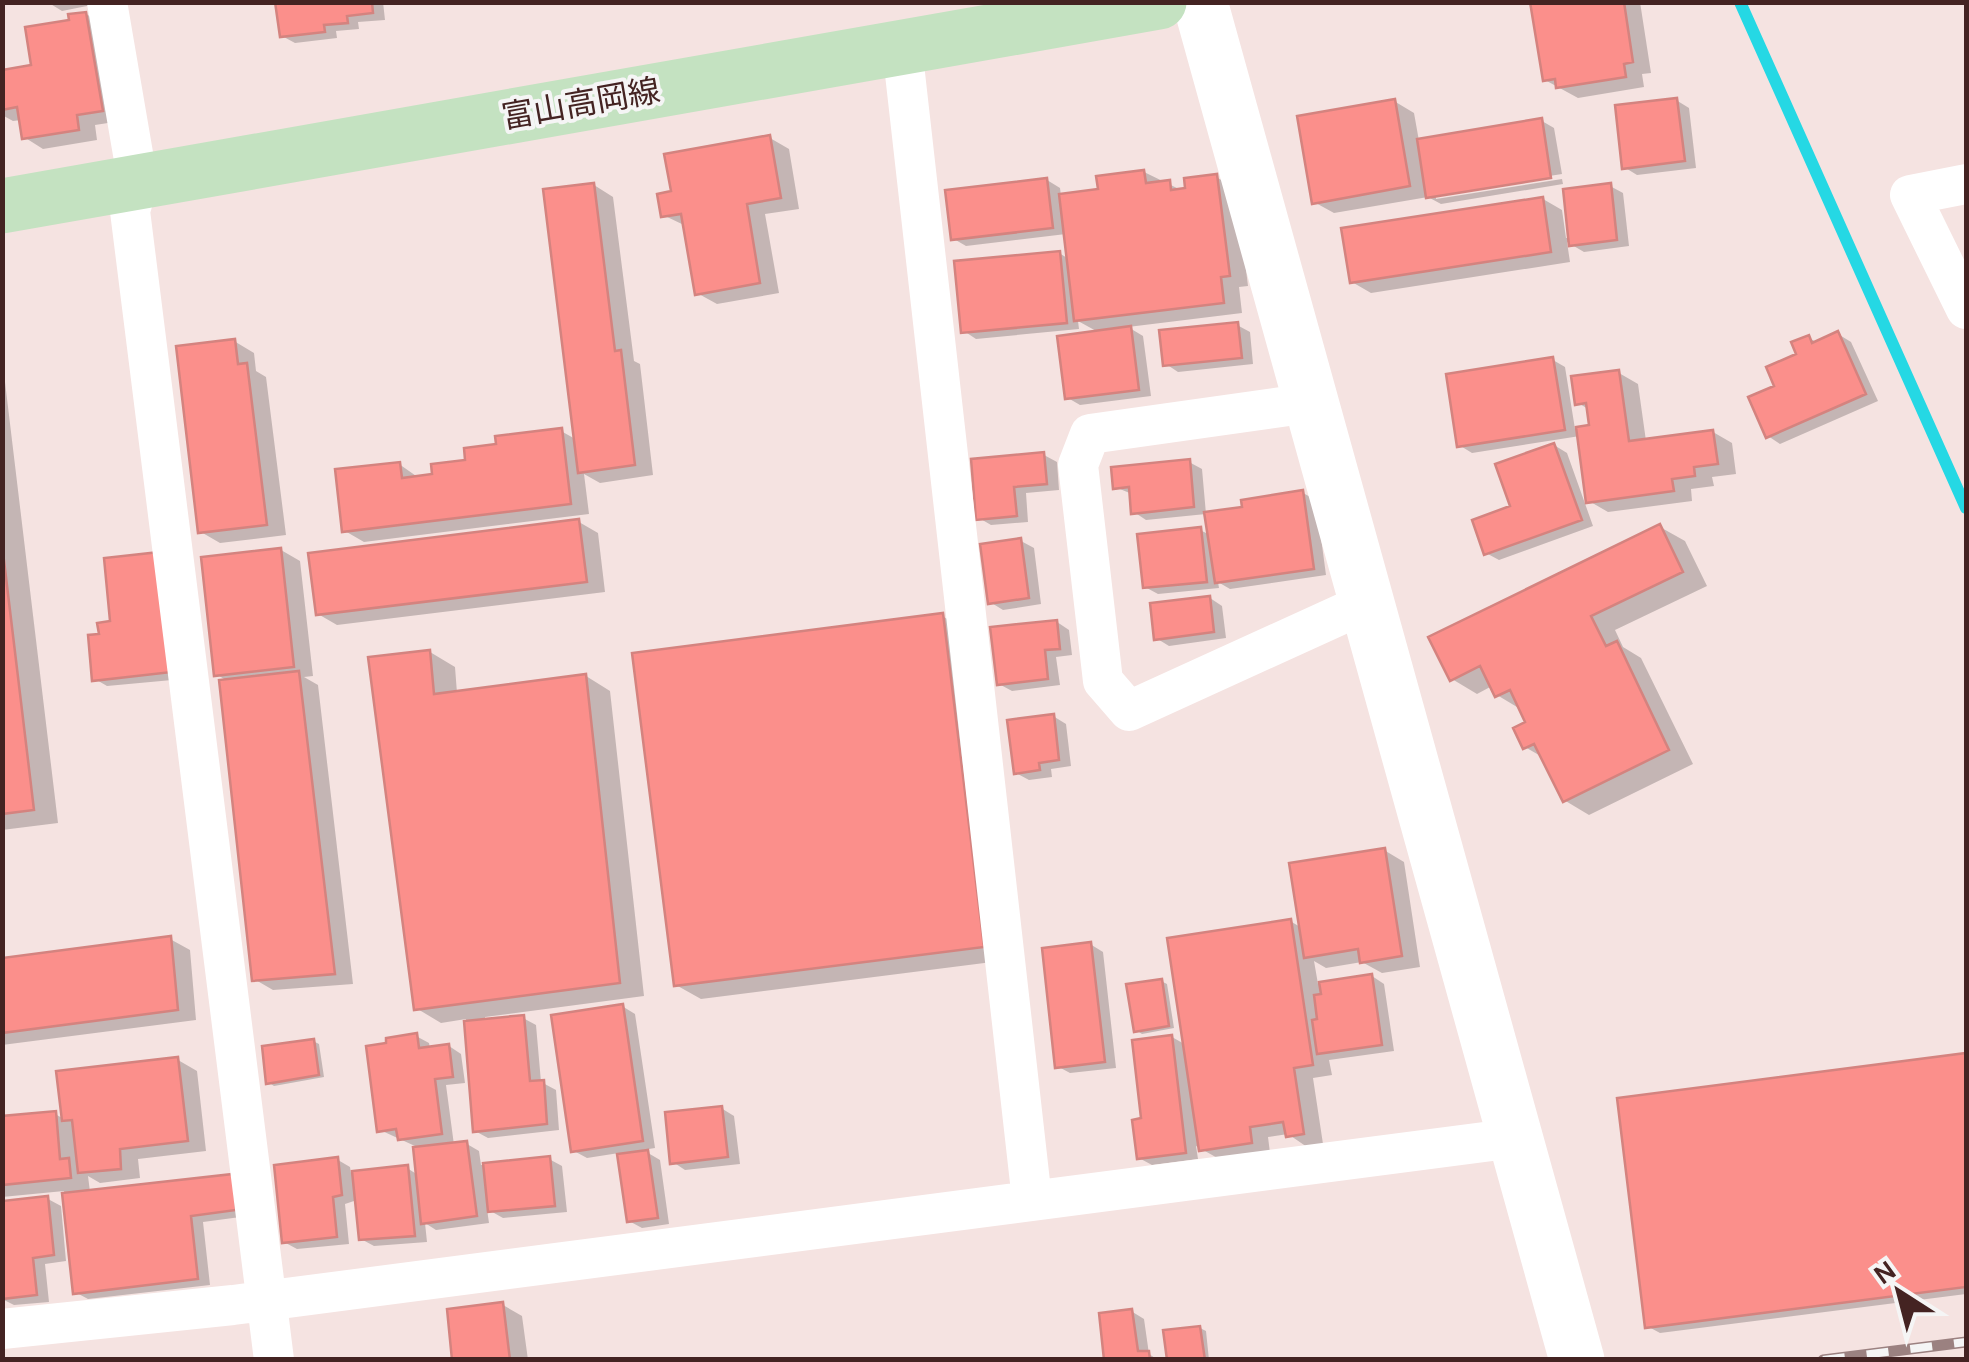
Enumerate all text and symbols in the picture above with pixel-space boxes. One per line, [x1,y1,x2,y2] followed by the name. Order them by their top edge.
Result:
[499,72,663,136] street label: 富山高岡線
[1849,1242,1949,1342] north arrow
[1867,1253,1902,1291] text: N

